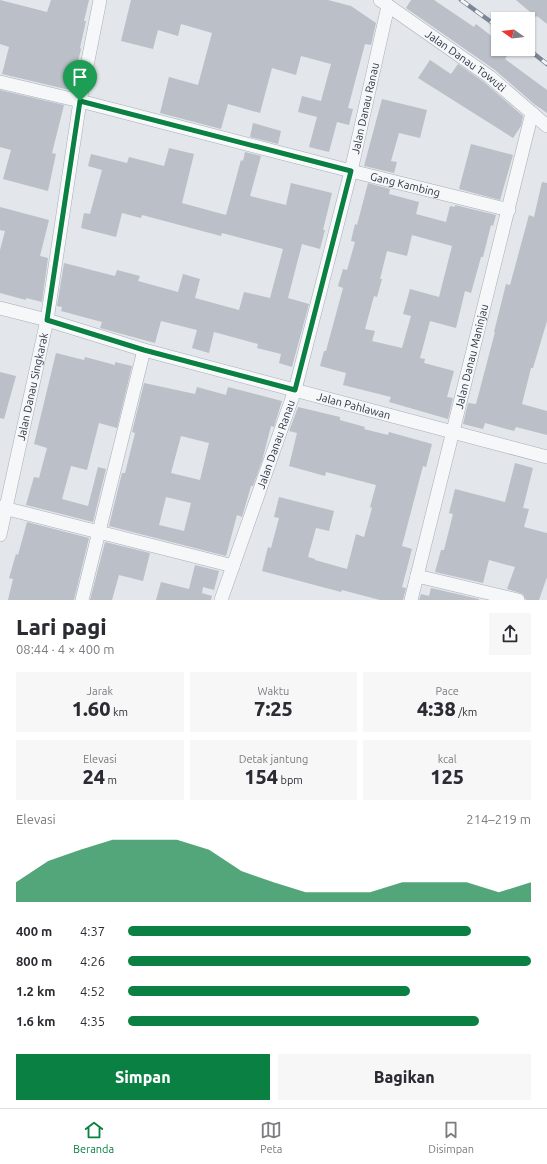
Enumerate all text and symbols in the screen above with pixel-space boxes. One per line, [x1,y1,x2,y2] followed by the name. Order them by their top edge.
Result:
[491,12,535,56] north arrow
[491,12,535,56] map controls
[423,28,508,94] street label: Jalan Danau Towuti
[63,60,97,101] pin
[349,61,381,155] street label: Jalan Danau Ranau
[69,66,91,88] icon: arrive
[369,170,441,199] street label: Gang Kambing
[453,303,490,410] street label: Jalan Danau Maninjau
[15,331,50,442] street label: Jalan Danau Singkarak
[315,390,392,421] street label: Jalan Pahlawan
[255,398,297,490] street label: Jalan Danau Ranau
[489,613,531,655] button: share
[16,614,107,639] text: Lari pagi
[16,642,115,656] text: 08:44 · 4 × 400 m
[87,685,113,697] text: Jarak
[258,685,289,697] text: Waktu
[436,685,459,697] text: Pace
[72,697,110,720] text: 1.60
[254,697,293,720] text: 7:25
[417,697,456,720] text: 4:38
[110,706,128,718] text: km
[456,706,477,718] text: /km
[83,753,117,765] text: Elevasi
[239,753,308,765] text: Detak jantung
[438,753,457,765] text: kcal
[83,765,105,788] text: 24
[244,765,278,788] text: 154
[430,765,464,788] text: 125
[105,774,117,786] text: m
[278,774,303,786] text: bpm
[16,812,56,826] text: Elevasi
[466,812,531,826] text: 214–219 m
[16,924,52,938] text: 400 m
[80,924,105,938] text: 4:37
[16,954,52,968] text: 800 m
[80,954,105,968] text: 4:26
[16,984,55,998] text: 1.2 km
[80,984,105,998] text: 4:52
[16,1014,55,1028] text: 1.6 km
[80,1014,105,1028] text: 4:35
[16,1054,270,1100] button: Simpan
[278,1054,531,1100] button: Bagikan
[73,1119,114,1155] tab: Beranda
[260,1119,282,1155] tab: Peta
[428,1119,474,1155] tab: Disimpan

